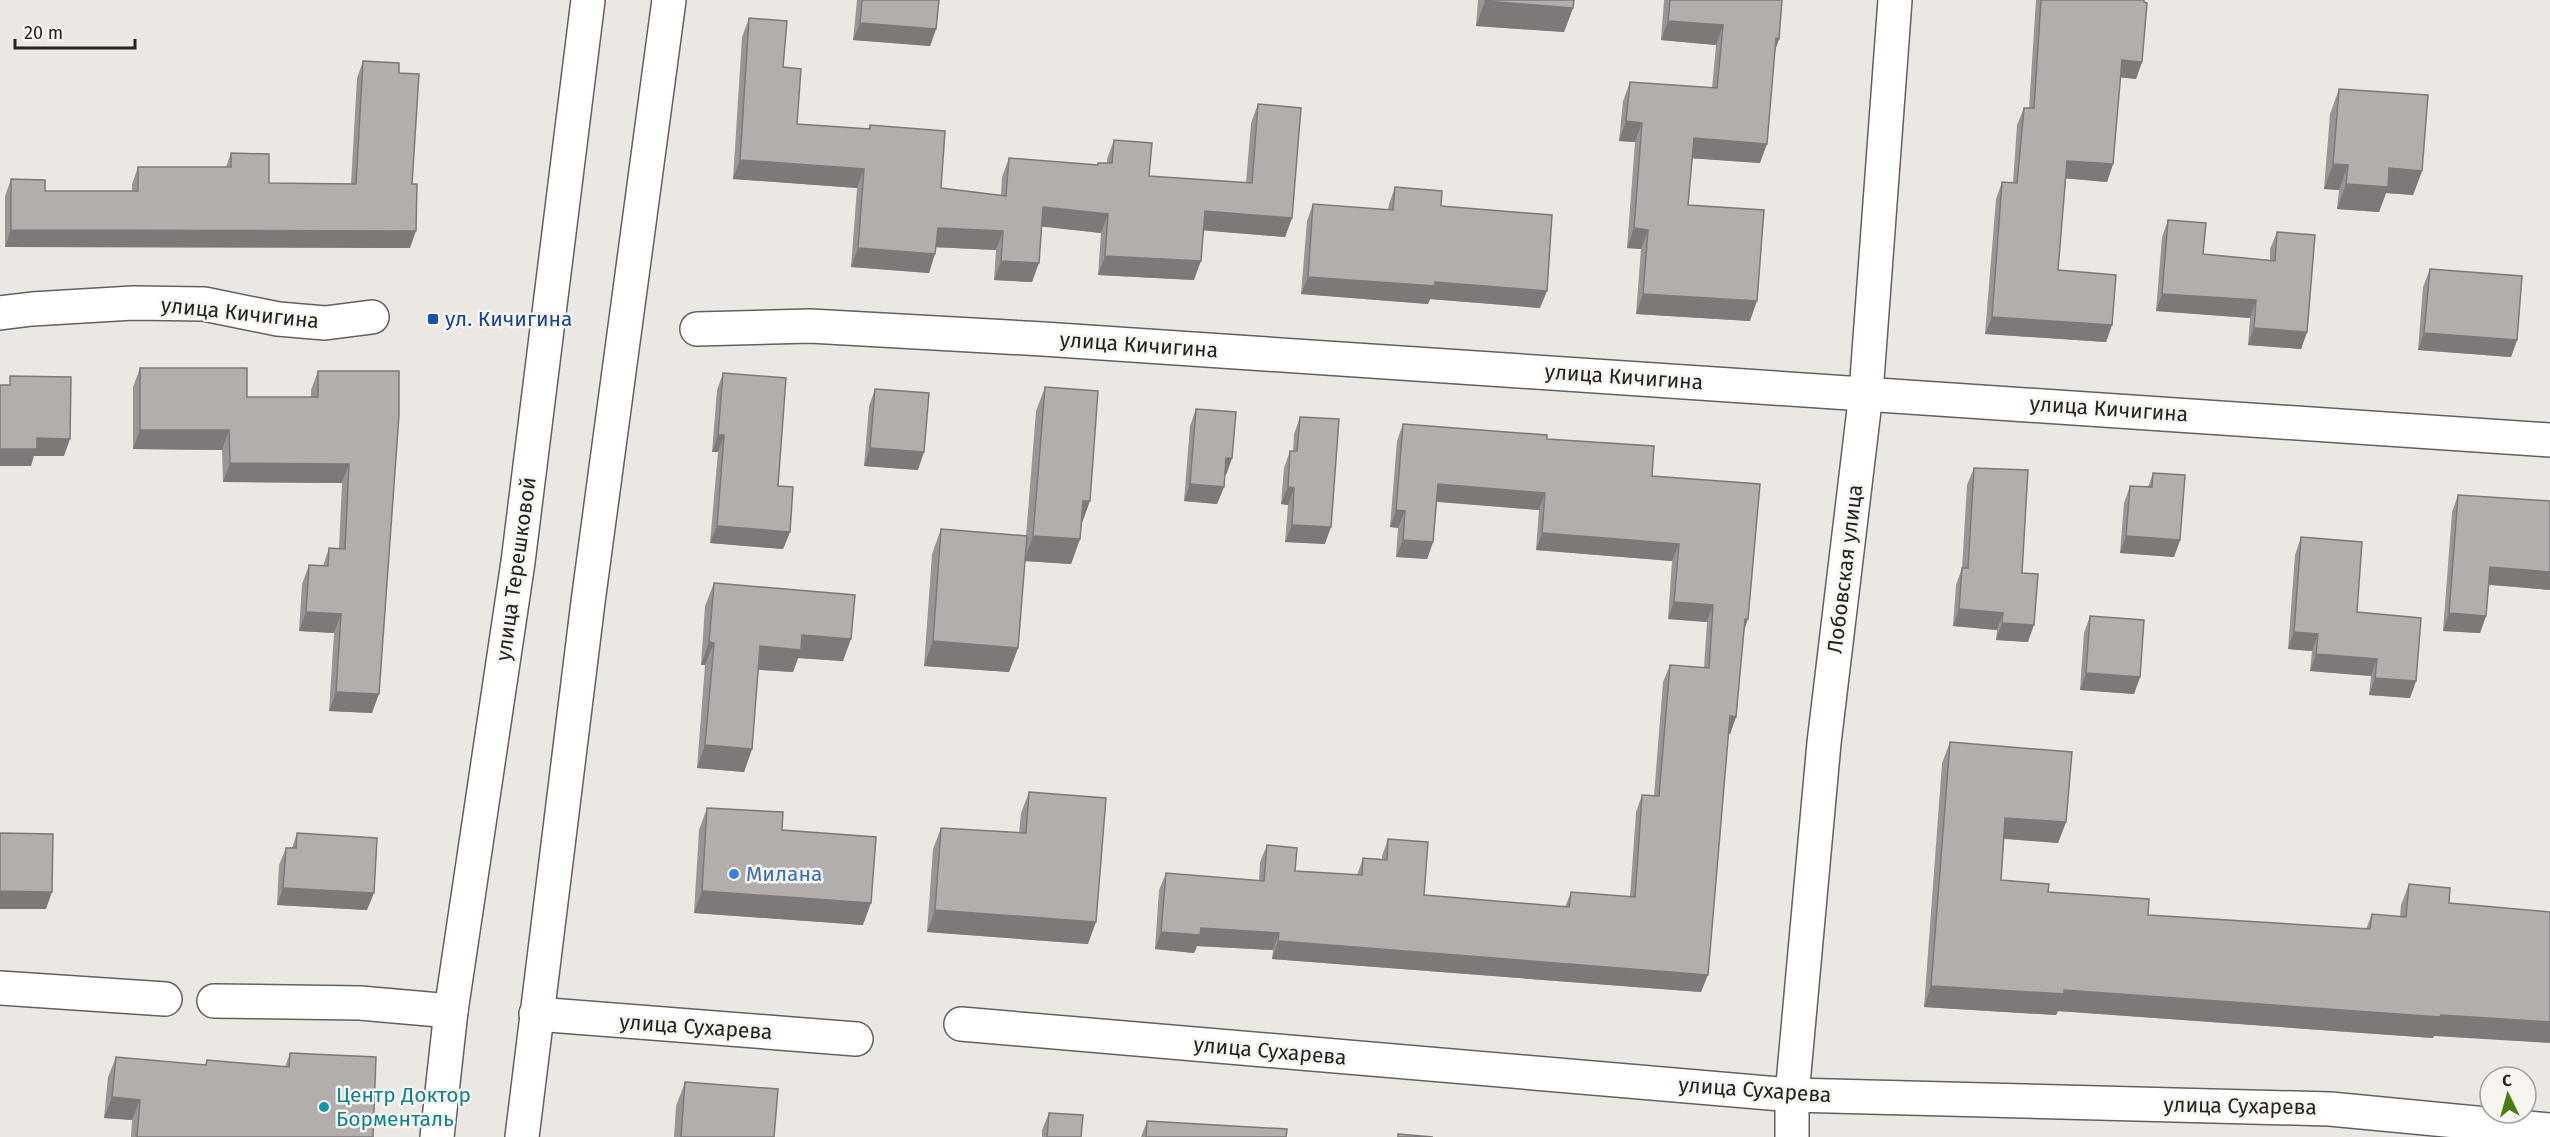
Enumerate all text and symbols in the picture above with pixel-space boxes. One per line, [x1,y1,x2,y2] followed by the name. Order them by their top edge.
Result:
[15,12,135,50] scale bar
[24,22,63,44] text: 20 m
[160,292,320,334] street label: улица Кичигина
[445,306,572,332] place label: ул. Кичигина
[426,312,440,326] marker: ул. Кичигина
[1059,326,1219,364] street label: улица Кичигина
[1544,358,1704,396] street label: улица Кичигина
[2029,390,2189,428] street label: улица Кичигина
[490,475,542,663] street label: улица Терешковой
[1822,483,1868,655] street label: Лобовская улица
[746,861,822,887] place label: Милана
[727,867,741,881] marker: Милана
[619,1009,773,1045] street label: улица Сухарева
[1192,1031,1348,1071] street label: улица Сухарева
[2478,1065,2538,1125] north arrow
[2501,1071,2513,1090] text: С
[1678,1072,1832,1108] street label: улица Сухарева
[336,1082,471,1132] place label: Центр Доктор Борменталь
[2163,1092,2317,1120] street label: улица Сухарева
[317,1100,331,1114] marker: Центр Доктор Борменталь

